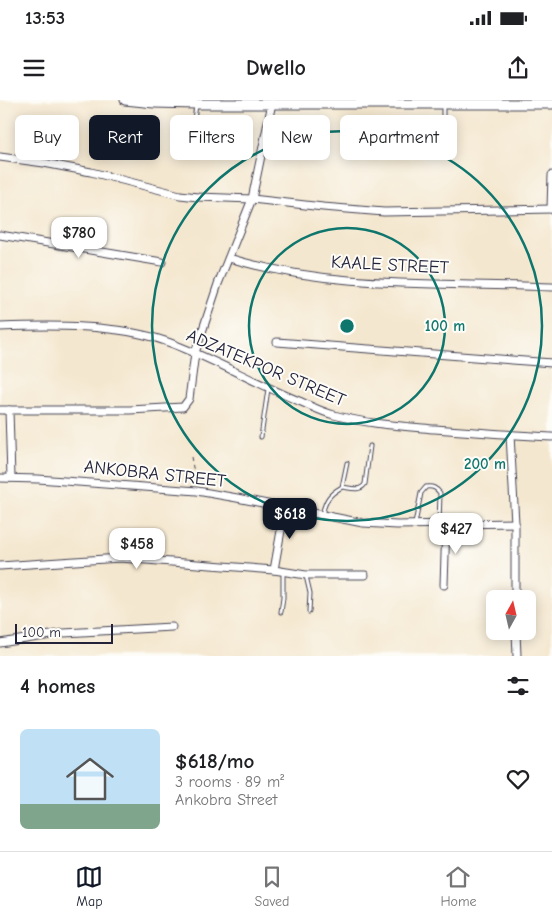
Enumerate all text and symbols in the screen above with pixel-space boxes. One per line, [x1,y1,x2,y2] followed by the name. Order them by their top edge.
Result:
[25,7,65,29] text: 13:53
[20,54,48,82] icon: menu
[504,54,532,82] icon: share
[246,55,306,81] text: Dwello
[15,115,79,160] chip: Buy
[89,115,160,160] chip: Rent
[170,115,253,160] chip: Filters
[263,115,330,160] chip: New
[340,115,457,160] chip: Apartment
[49,216,109,259] pin: $780
[62,224,96,242] text: $780
[331,251,450,279] street label: KAALE STREET
[338,317,356,335] centre of rings
[425,317,465,335] text: 100 m
[183,325,349,411] street label: ADZATEKPOR STREET
[464,455,506,473] text: 200 m
[83,456,228,492] street label: ANKOBRA STREET
[260,498,320,540] pin: $618
[274,505,306,523] text: $618
[426,512,486,555] pin: $427
[440,520,472,538] text: $427
[107,528,167,570] pin: $458
[120,535,154,553] text: $458
[486,590,536,640] north arrow
[486,590,536,640] map controls
[15,621,112,644] scale bar
[22,624,61,641] text: 100 m
[504,672,532,700] icon: filters
[20,674,95,698] text: 4 homes
[60,749,120,809] icon: home
[175,749,254,773] text: $618/mo
[504,765,532,793] icon: heart
[175,773,284,791] text: 3 rooms · 89 m²
[175,791,277,809] text: Ankobra Street
[75,863,103,910] tab: Map
[254,863,289,910] tab: Saved
[440,863,477,910] tab: Home

